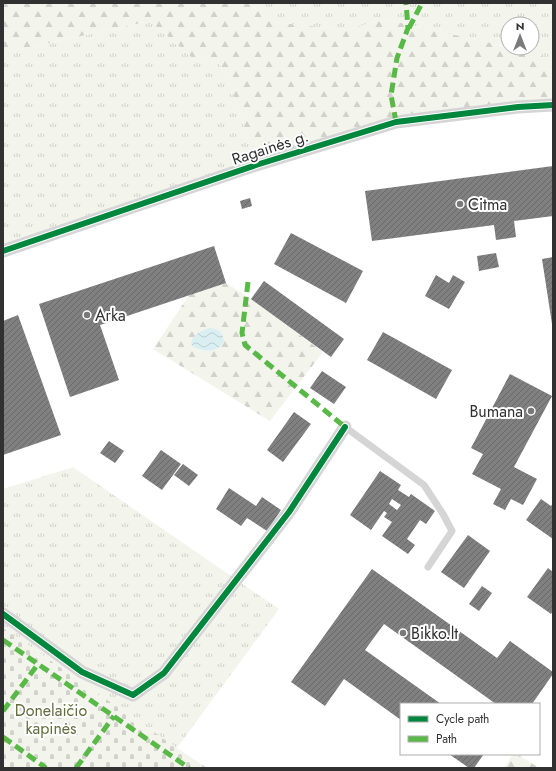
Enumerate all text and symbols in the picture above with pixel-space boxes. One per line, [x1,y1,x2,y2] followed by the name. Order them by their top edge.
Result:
[500,16,540,56] north arrow
[516,18,524,34] text: N
[229,124,311,171] street label: Ragainės g.
[468,193,507,216] place label: Citma
[455,199,465,209] marker: Citma
[95,304,126,327] place label: Arka
[82,310,92,320] marker: Arka
[469,400,523,423] place label: Bumana
[526,406,536,416] marker: Bumana
[411,622,458,645] place label: Bikko.lt
[398,628,408,638] marker: Bikko.lt
[15,699,87,740] park label: Donelaičio kapinės
[400,703,540,755] legend
[436,710,489,728] text: Cycle path
[436,730,457,748] text: Path

